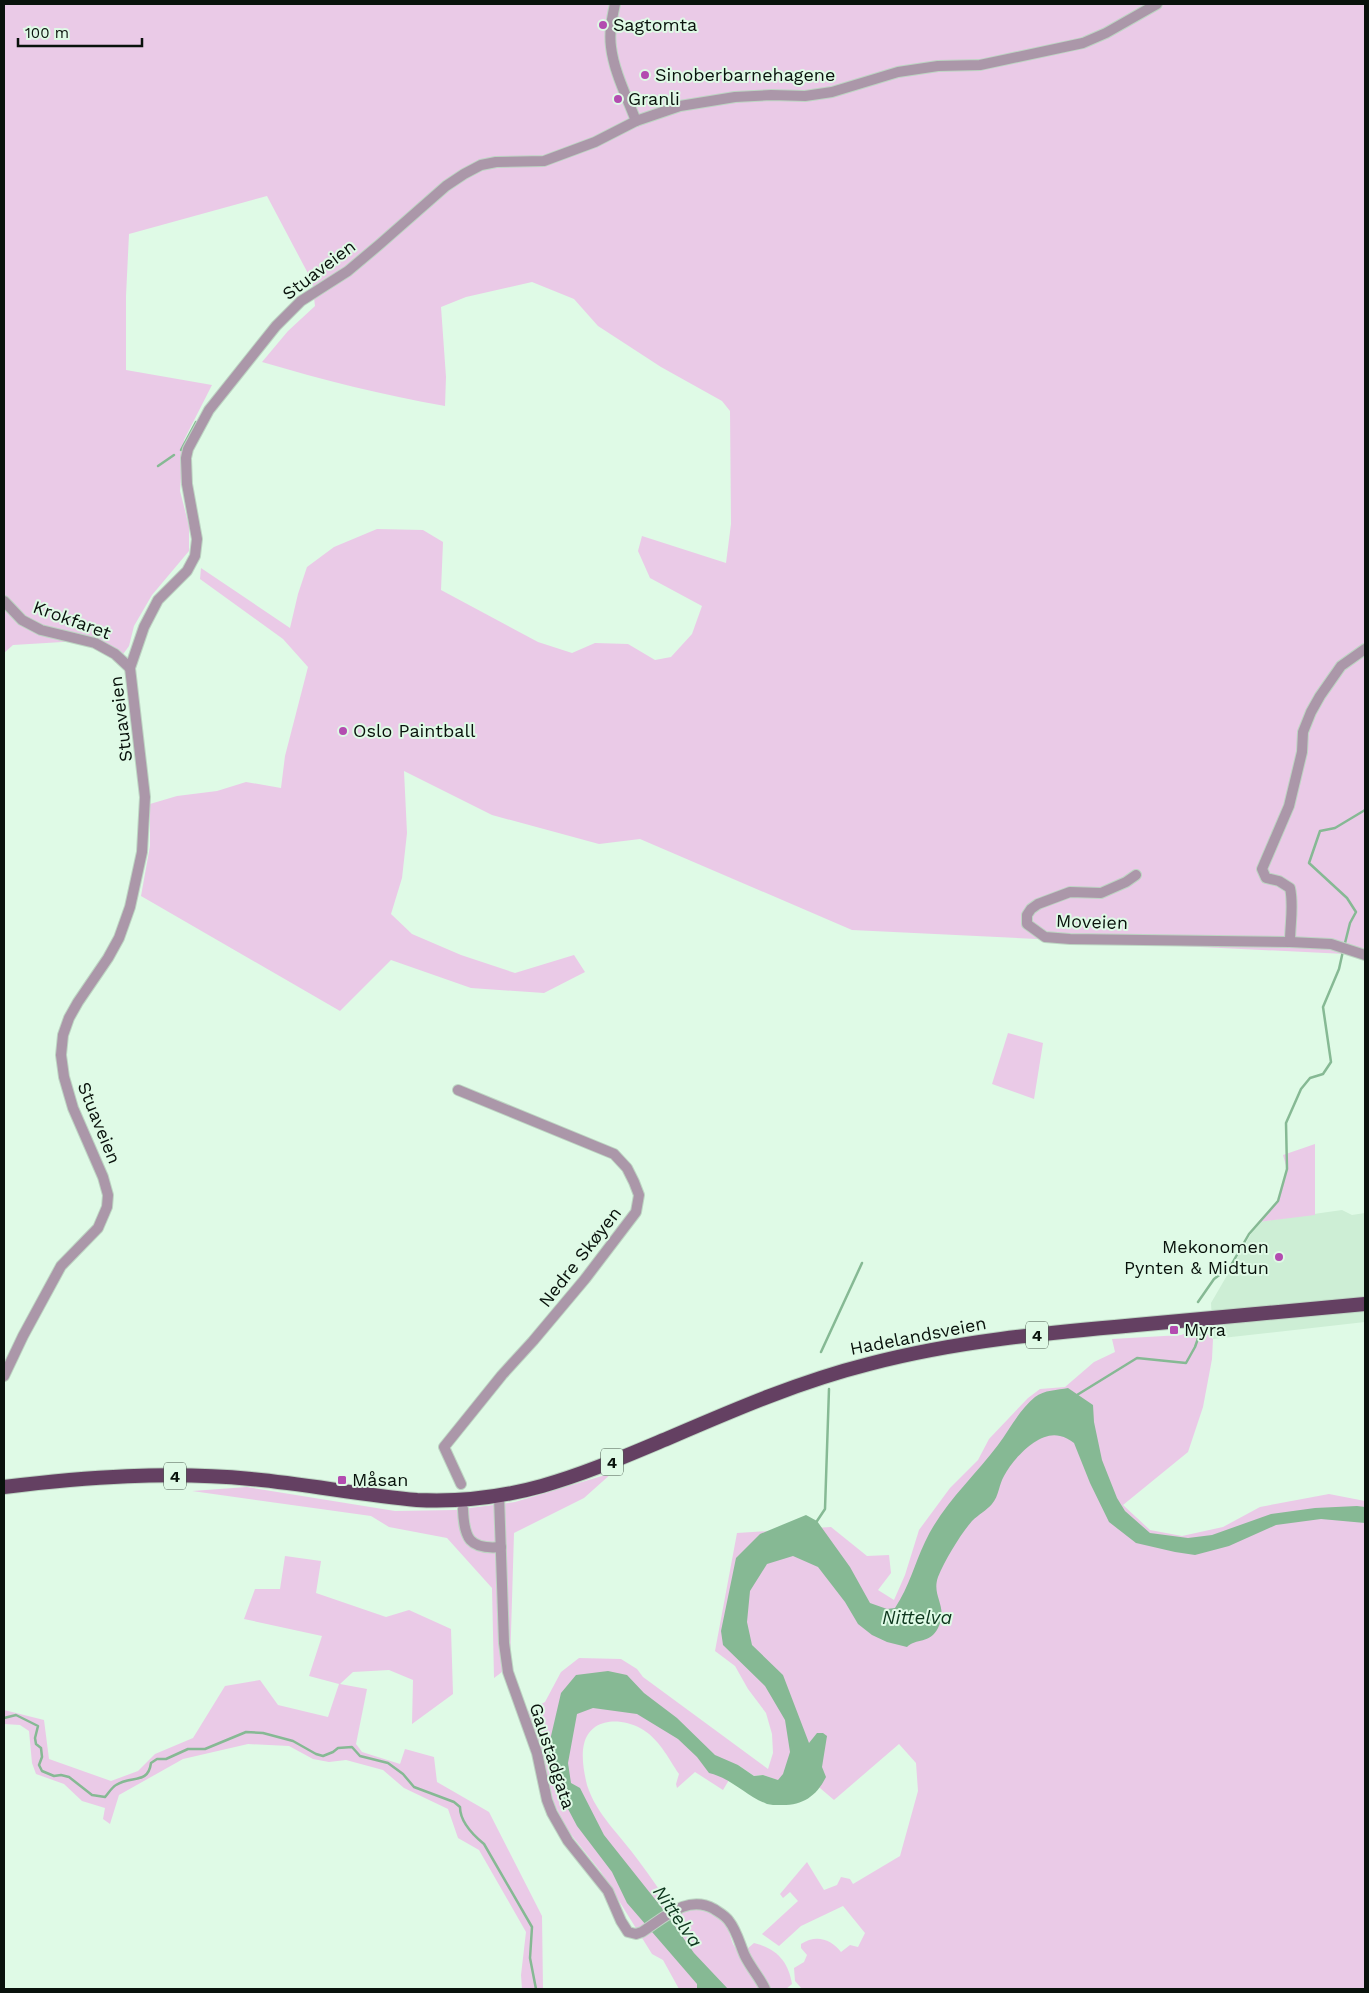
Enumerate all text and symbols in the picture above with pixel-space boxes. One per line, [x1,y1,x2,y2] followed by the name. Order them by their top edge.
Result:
[613,14,697,35] place label: Sagtomta
[18,15,141,47] scale bar
[597,19,609,31] marker: Sagtomta
[25,24,69,42] text: 100 m
[655,64,835,85] place label: Sinoberbarnehagene
[639,69,651,81] marker: Sinoberbarnehagene
[628,88,680,109] place label: Granli
[612,93,624,105] marker: Granli
[278,235,359,304] street label: Stuaveien
[30,596,114,643] street label: Krokfaret
[105,675,136,763] street label: Stuaveien
[353,720,476,741] place label: Oslo Paintball
[337,725,349,737] marker: Oslo Paintball
[1056,910,1128,933] street label: Moveien
[74,1079,125,1167] street label: Stuaveien
[534,1203,625,1311] street label: Nedre Skøyen
[1124,1236,1269,1278] place label: Mekonomen Pynten & Midtun
[1273,1251,1285,1263] marker: Mekonomen Pynten & Midtun
[848,1312,988,1359] street label: Hadelandsveien
[1184,1319,1226,1340] place label: Myra
[1026,1322,1048,1348] road number: 4
[1168,1324,1180,1336] marker: Myra
[601,1448,623,1475] road number: 4
[164,1462,186,1490] road number: 4
[352,1469,408,1490] place label: Måsan
[336,1474,348,1486] marker: Måsan
[882,1606,952,1629] water label: Nittelva
[525,1700,579,1811] street label: Gaustadgata
[648,1881,707,1952] water label: Nittelva

